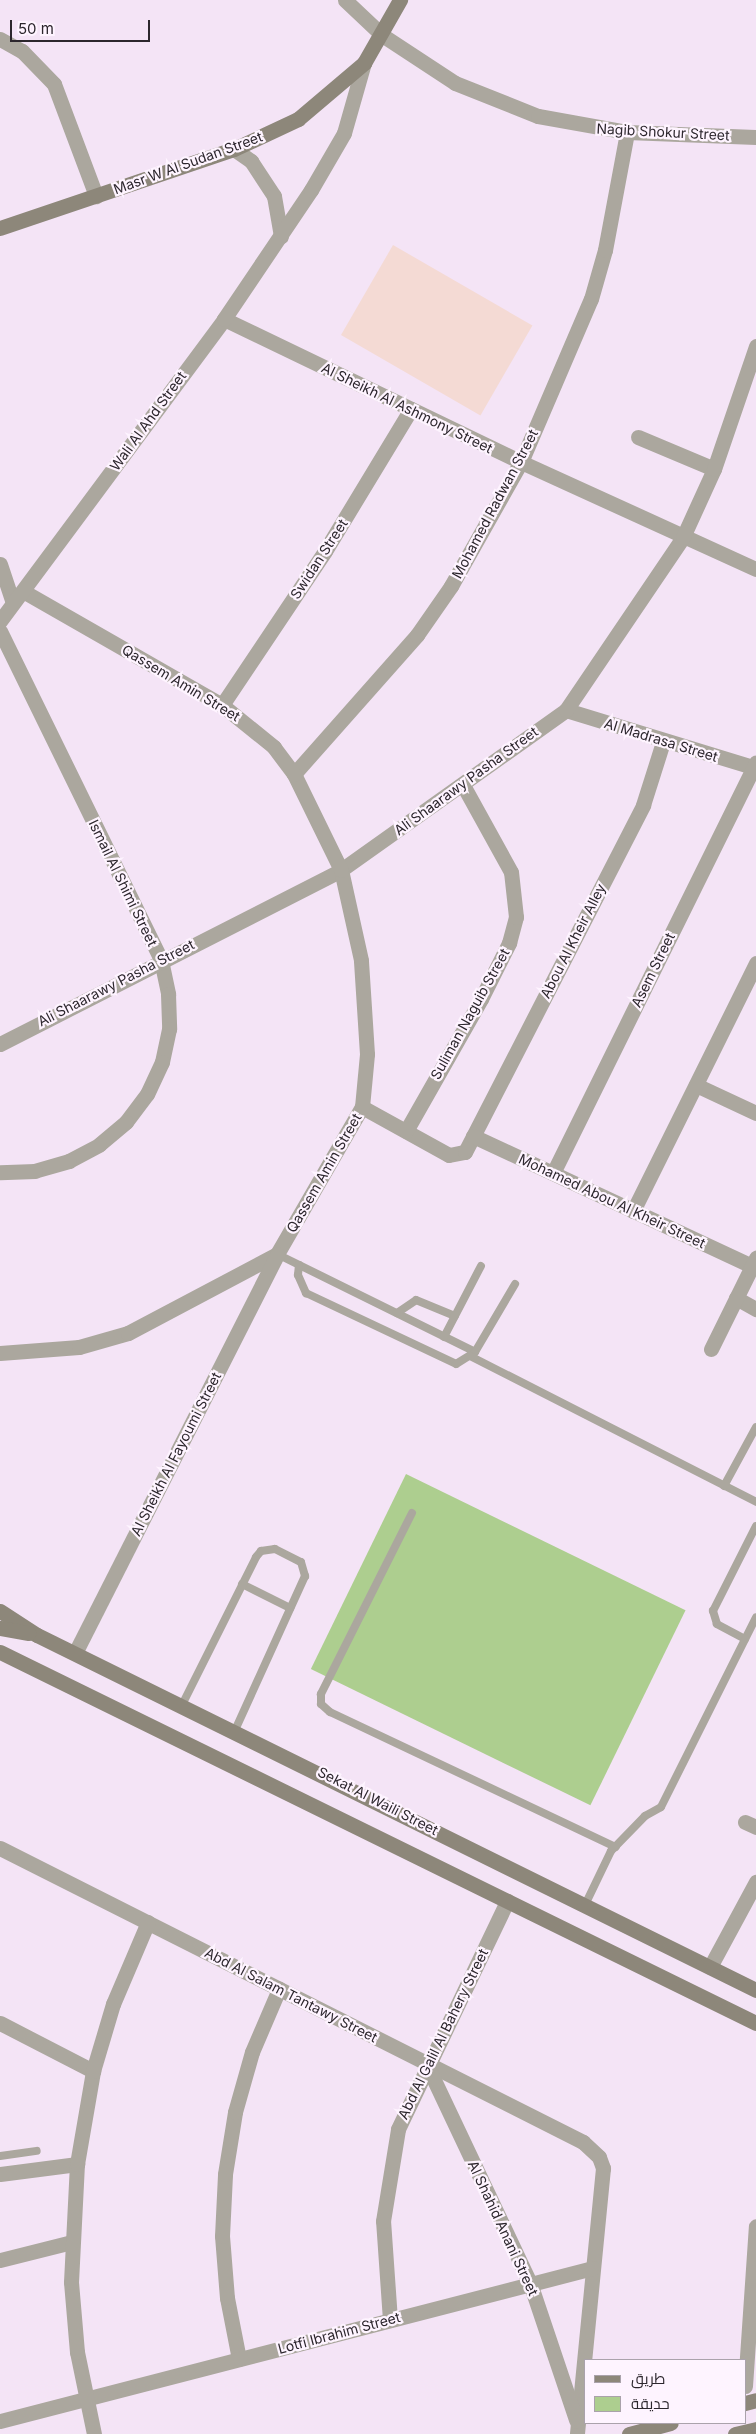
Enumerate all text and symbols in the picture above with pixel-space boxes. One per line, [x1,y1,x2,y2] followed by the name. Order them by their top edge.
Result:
[12,10,152,42] scale bar
[18,19,54,38] text: 50 m
[596,120,730,144] street label: Nagib Shokur Street
[111,128,265,198] street label: Masr W Al Sudan Street
[319,359,495,457] street label: Al Sheikh Al Ashmony Street
[106,368,190,474] street label: Wali Al Ahd Street
[448,427,542,581] street label: Mohamed Radwan Street
[287,516,351,602] street label: Swidan Street
[119,641,243,725] street label: Qassem Amin Street
[602,715,720,765] street label: Al Madrasa Street
[391,723,541,839] street label: Ali Shaarawy Pasha Street
[85,817,161,949] street label: Ismail Al Shimi Street
[537,881,609,1001] street label: Abou Al Kheir Alley
[628,930,678,1010] street label: Asem Street
[35,936,197,1030] street label: Ali Shaarawy Pasha Street
[427,946,513,1082] street label: Suliman Naguib Street
[283,1110,365,1236] street label: Qassem Amin Street
[516,1150,708,1252] street label: Mohamed Abou Al Kheir Street
[127,1369,225,1539] street label: Al Sheikh Al Fayoumi Street
[315,1763,441,1839] street label: Sekat Al Waili Street
[202,1944,380,2046] street label: Abd Al Salam Tantawy Street
[394,1946,492,2122] street label: Abd Al Galil Al Bahery Street
[464,2158,542,2298] street label: Al Shahid Anani Street
[276,2309,402,2357] street label: Lotfi Ibrahim Street
[584,2359,746,2424] legend
[631,2369,665,2388] text: طريق
[631,2394,670,2413] text: حديقة

